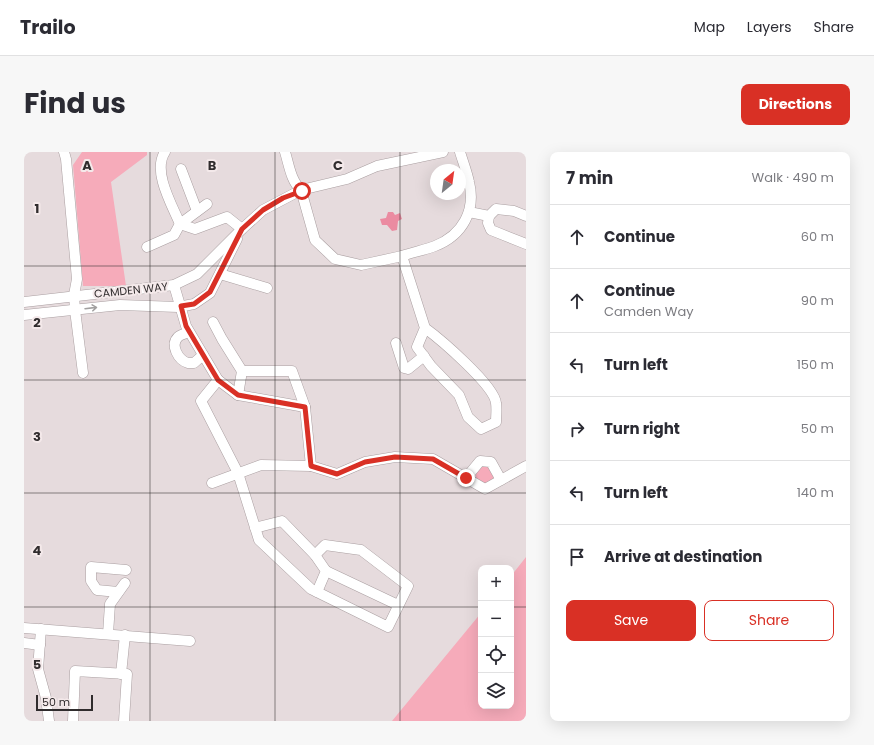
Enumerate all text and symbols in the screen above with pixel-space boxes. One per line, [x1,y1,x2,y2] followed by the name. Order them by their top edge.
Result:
[20,14,76,41] text: Trailo
[694,17,725,37] text: Map
[747,17,791,37] text: Layers
[813,17,854,37] text: Share
[24,84,126,123] text: Find us
[741,84,850,125] button: Directions
[82,156,92,175] text: A
[208,156,217,175] text: B
[333,156,343,175] text: C
[430,164,466,200] north arrow
[566,166,613,190] text: 7 min
[752,168,834,187] text: Walk · 490 m
[293,182,311,200] route start
[35,199,39,218] text: 1
[566,226,588,248] icon: ahead
[604,226,675,247] text: Continue
[801,227,834,246] text: 60 m
[93,278,169,302] street label: CAMDEN WAY
[604,280,675,301] text: Continue
[566,290,588,312] icon: ahead
[801,291,834,310] text: 90 m
[604,302,694,321] text: Camden Way
[84,305,97,312] one-way arrow
[33,313,41,332] text: 2
[566,354,588,376] icon: left
[604,354,668,375] text: Turn left
[797,355,834,374] text: 150 m
[566,418,588,440] icon: right
[604,418,680,439] text: Turn right
[801,419,834,438] text: 50 m
[33,427,41,446] text: 3
[457,469,475,487] route end
[566,482,588,504] icon: left
[604,482,668,503] text: Turn left
[797,483,834,502] text: 140 m
[33,541,42,560] text: 4
[566,546,588,568] icon: arrive
[604,546,762,567] text: Arrive at destination
[478,565,514,709] map controls
[478,565,514,601] button: +
[566,600,696,641] button: Save
[704,600,834,641] button: Share
[478,601,514,637] button: −
[478,637,514,673] button: locate
[33,655,41,674] text: 5
[478,673,514,709] button: layers
[36,693,93,712] scale bar
[42,694,70,710] text: 50 m

